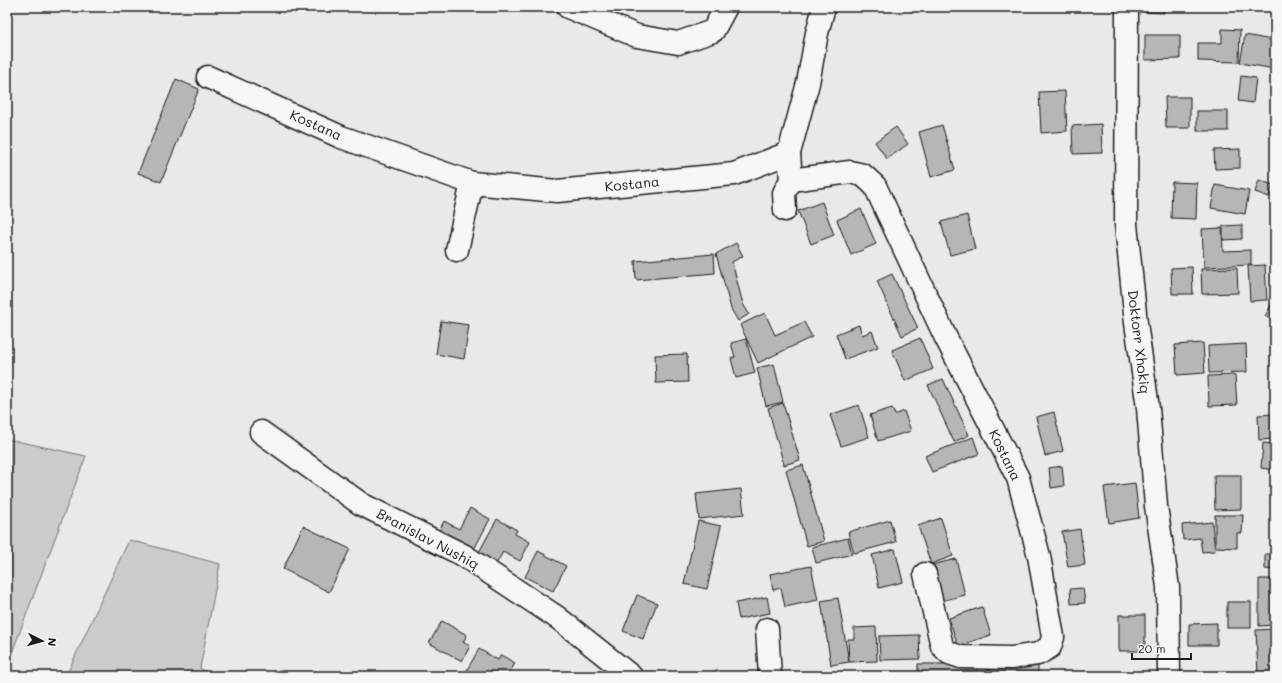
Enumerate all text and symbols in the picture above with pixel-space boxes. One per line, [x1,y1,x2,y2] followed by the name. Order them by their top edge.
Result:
[287,105,345,144] street label: Kostana
[604,171,660,196] street label: Kostana
[1124,289,1155,395] street label: Doktorr Xhokiq
[985,426,1026,484] street label: Kostana
[374,504,483,574] street label: Branislav Nushiq
[22,621,62,661] north arrow
[1132,635,1191,661] scale bar
[45,637,60,647] text: N
[1138,640,1166,656] text: 20 m

